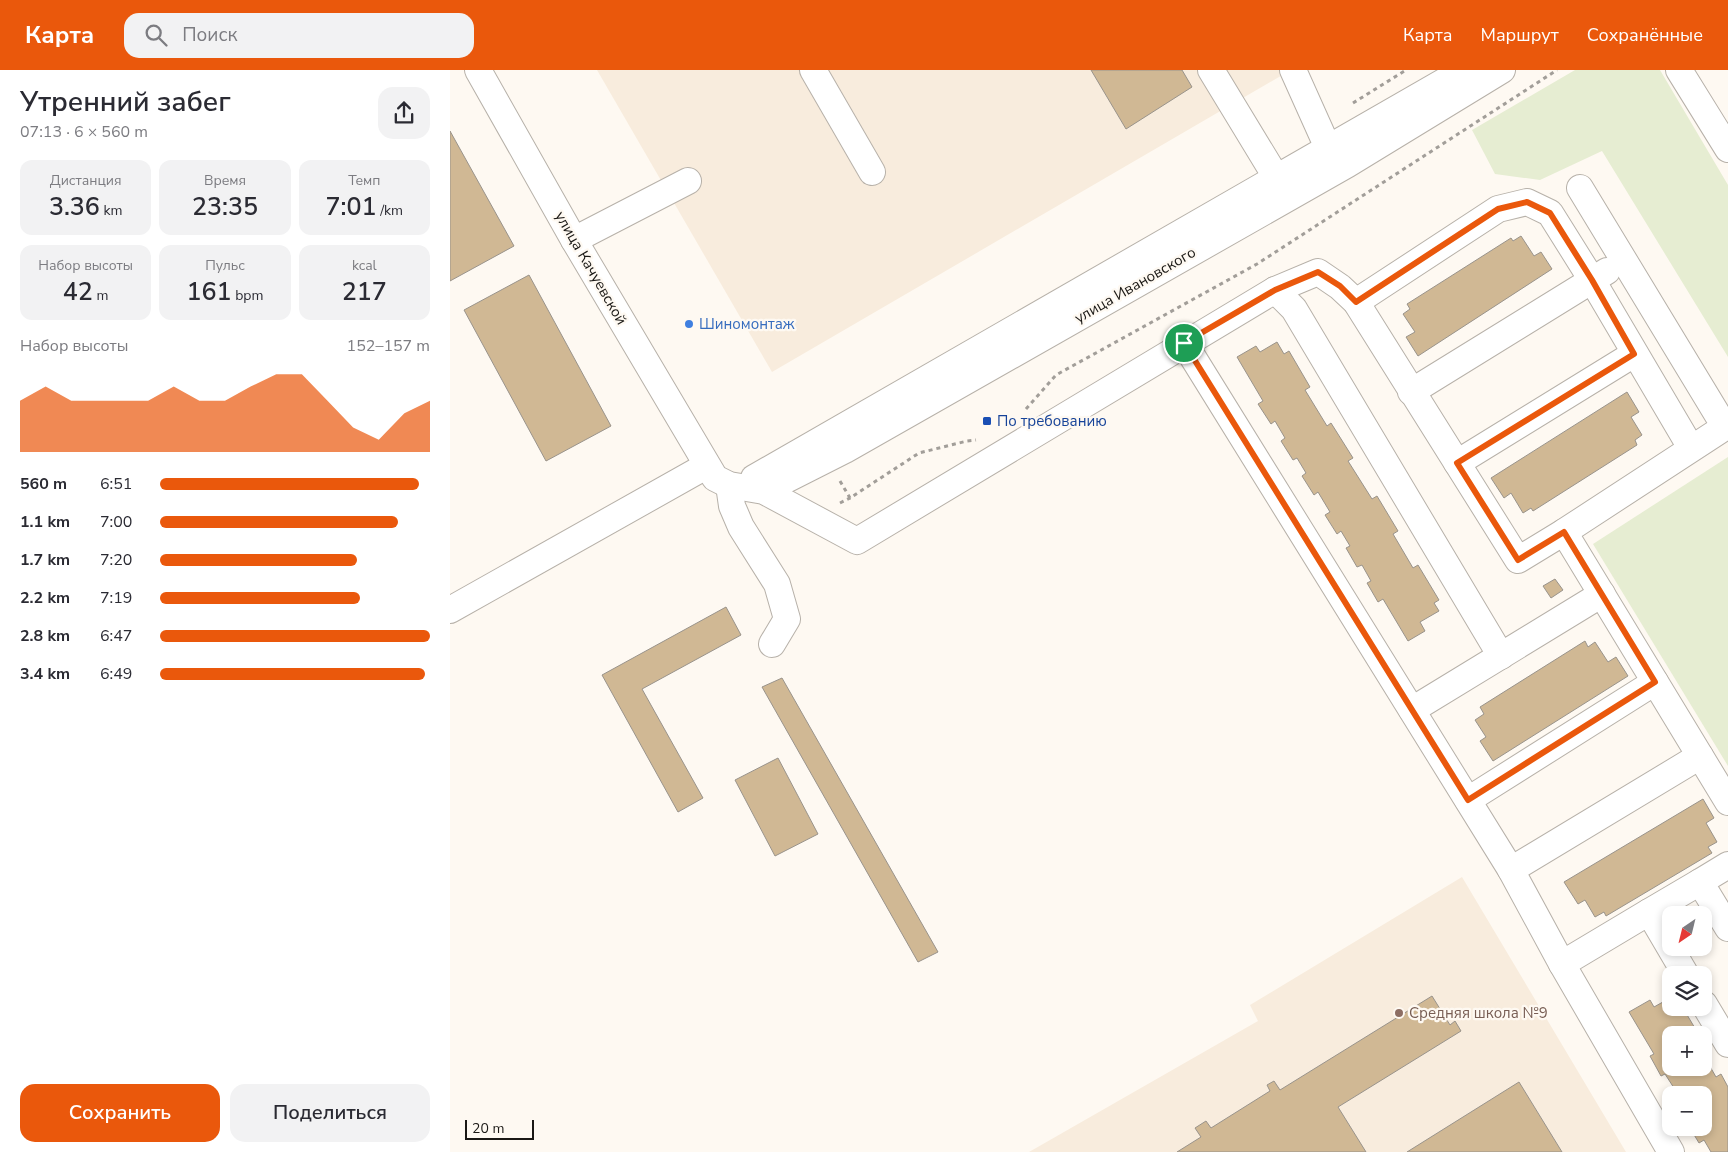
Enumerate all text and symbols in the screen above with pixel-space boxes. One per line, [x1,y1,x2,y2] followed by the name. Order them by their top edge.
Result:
[124,13,474,58] search box
[25,19,94,51] text: Карта
[142,21,170,49] icon: search
[182,22,237,48] text: Поиск
[1403,23,1453,47] text: Карта
[1481,23,1559,47] text: Маршрут
[1587,23,1703,47] text: Сохранённые
[20,83,231,121] text: Утренний забег
[378,87,430,139] button: share
[20,121,148,143] text: 07:13 · 6 × 560 m
[50,171,122,190] text: Дистанция
[204,171,246,190] text: Время
[348,171,381,190] text: Темп
[49,190,100,224] text: 3.36
[192,190,258,224] text: 23:35
[326,190,377,224] text: 7:01
[100,201,122,220] text: km
[377,201,403,220] text: /km
[550,208,632,328] street label: улица Качуевской
[1071,242,1199,328] street label: улица Ивановского
[38,256,133,275] text: Набор высоты
[205,256,245,275] text: Пульс
[352,256,377,275] text: kcal
[63,275,93,309] text: 42
[187,275,232,309] text: 161
[342,275,387,309] text: 217
[93,286,108,305] text: m
[232,286,263,305] text: bpm
[699,314,795,334] place label: Шиномонтаж
[683,318,695,330] marker: Шиномонтаж
[1163,322,1205,364] pin
[1170,329,1198,357] icon: arrive
[20,335,128,357] text: Набор высоты
[347,335,430,357] text: 152–157 m
[997,411,1107,431] place label: По требованию
[981,415,993,427] marker: По требованию
[20,473,67,495] text: 560 m
[100,473,132,495] text: 6:51
[20,511,70,533] text: 1.1 km
[100,511,132,533] text: 7:00
[20,549,70,571] text: 1.7 km
[100,549,132,571] text: 7:20
[20,587,70,609] text: 2.2 km
[100,587,132,609] text: 7:19
[20,625,70,647] text: 2.8 km
[100,625,132,647] text: 6:47
[20,663,70,685] text: 3.4 km
[100,663,132,685] text: 6:49
[1662,906,1712,956] north arrow
[1662,906,1712,1136] map controls
[1662,966,1712,1016] button: layers
[1409,1003,1548,1023] place label: Средняя школа №9
[1393,1007,1405,1019] marker: Средняя школа №9
[1662,1026,1712,1076] button: +
[20,1084,220,1142] button: Сохранить
[230,1084,430,1142] button: Поделиться
[1662,1086,1712,1136] button: −
[465,1117,534,1140] scale bar
[472,1119,504,1138] text: 20 m

